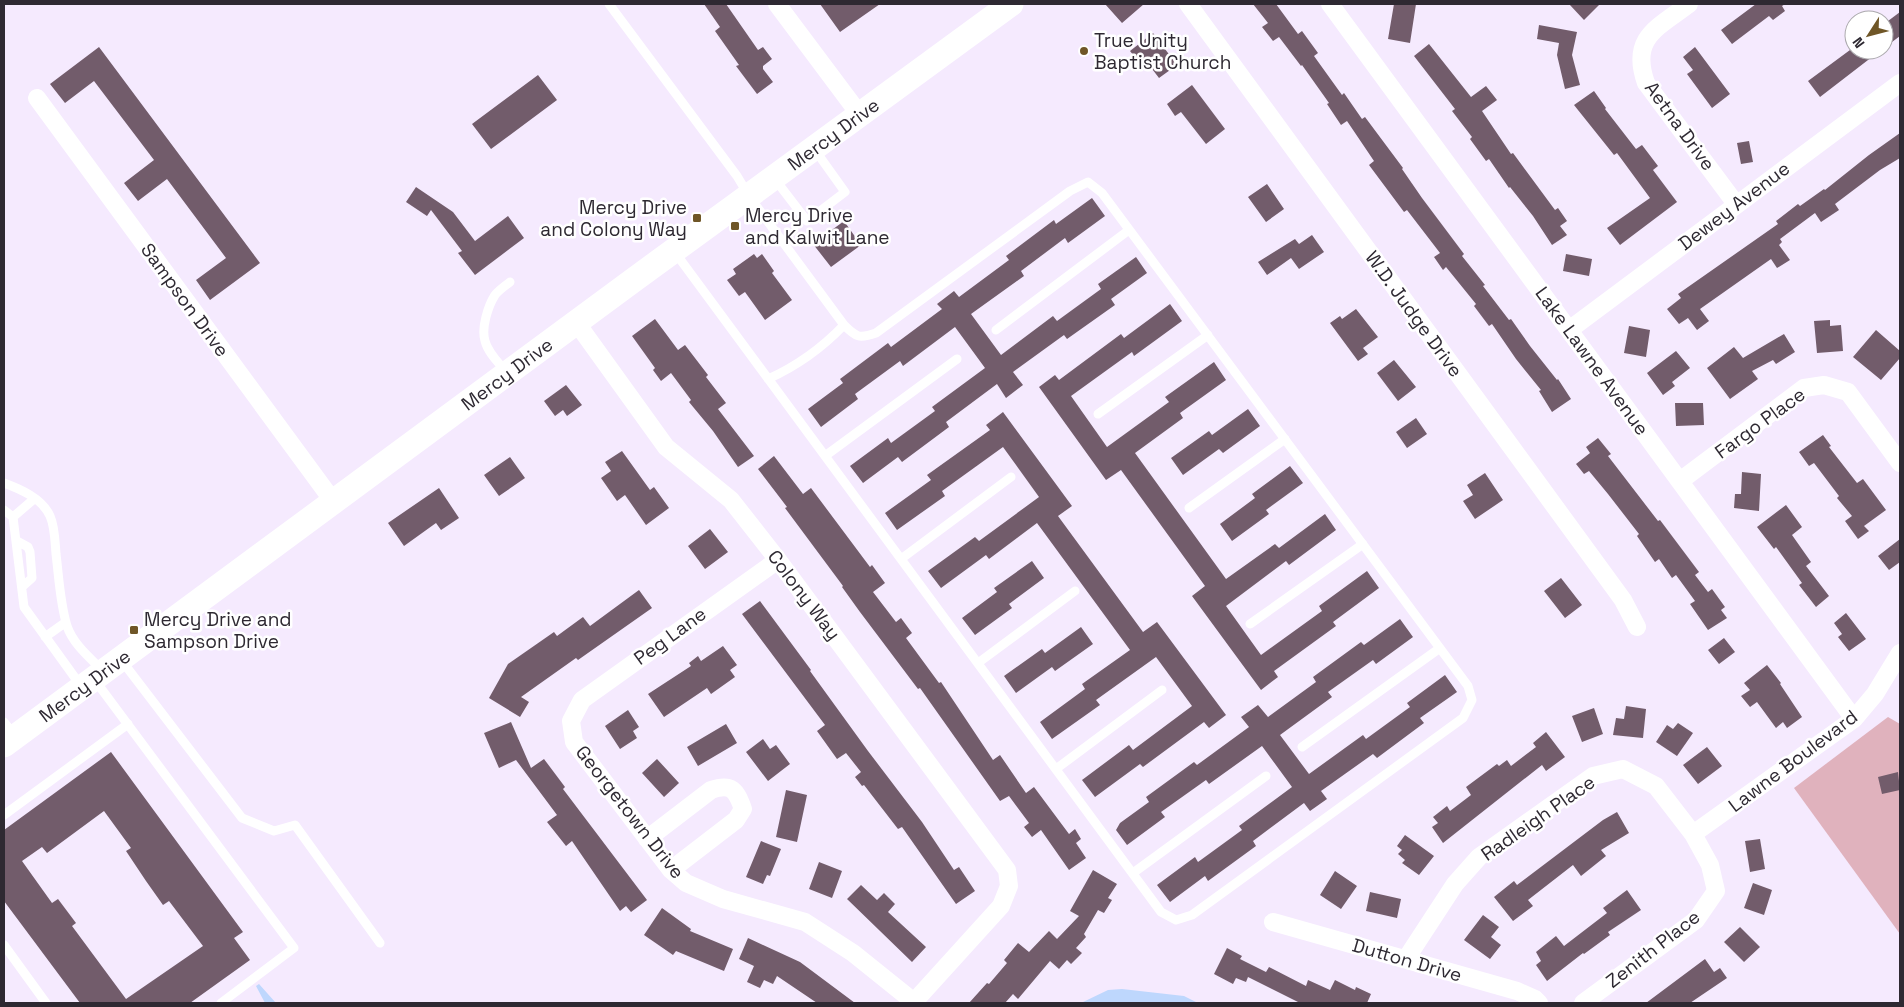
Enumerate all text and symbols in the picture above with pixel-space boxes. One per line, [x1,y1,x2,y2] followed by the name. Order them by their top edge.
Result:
[1844,10,1894,60] north arrow
[1094,28,1231,75] place label: True Unity Baptist Church
[1848,34,1869,52] text: N
[1078,45,1090,57] marker: True Unity Baptist Church
[1639,76,1721,176] street label: Aetna Drive
[782,92,884,176] street label: Mercy Drive
[1673,156,1795,256] street label: Dewey Avenue
[540,195,687,242] place label: Mercy Drive and Colony Way
[745,203,890,250] place label: Mercy Drive and Kalwit Lane
[691,212,703,224] marker: Mercy Drive and Colony Way
[729,220,741,232] marker: Mercy Drive and Kalwit Lane
[135,238,235,362] street label: Sampson Drive
[1360,246,1468,382] street label: W.D. Judge Drive
[1530,282,1654,440] street label: Lake Lawne Avenue
[456,332,558,416] street label: Mercy Drive
[1710,382,1810,464] street label: Fargo Place
[762,545,846,645] street label: Colony Way
[629,601,711,671] street label: Peg Lane
[144,607,292,654] place label: Mercy Drive and Sampson Drive
[128,624,140,636] marker: Mercy Drive and Sampson Drive
[34,643,135,728] street label: Mercy Drive
[1723,704,1863,818] street label: Lawne Boulevard
[570,740,690,884] street label: Georgetown Drive
[1476,769,1600,867] street label: Radleigh Place
[1601,904,1705,994] street label: Zenith Place
[1349,932,1465,988] street label: Dutton Drive

